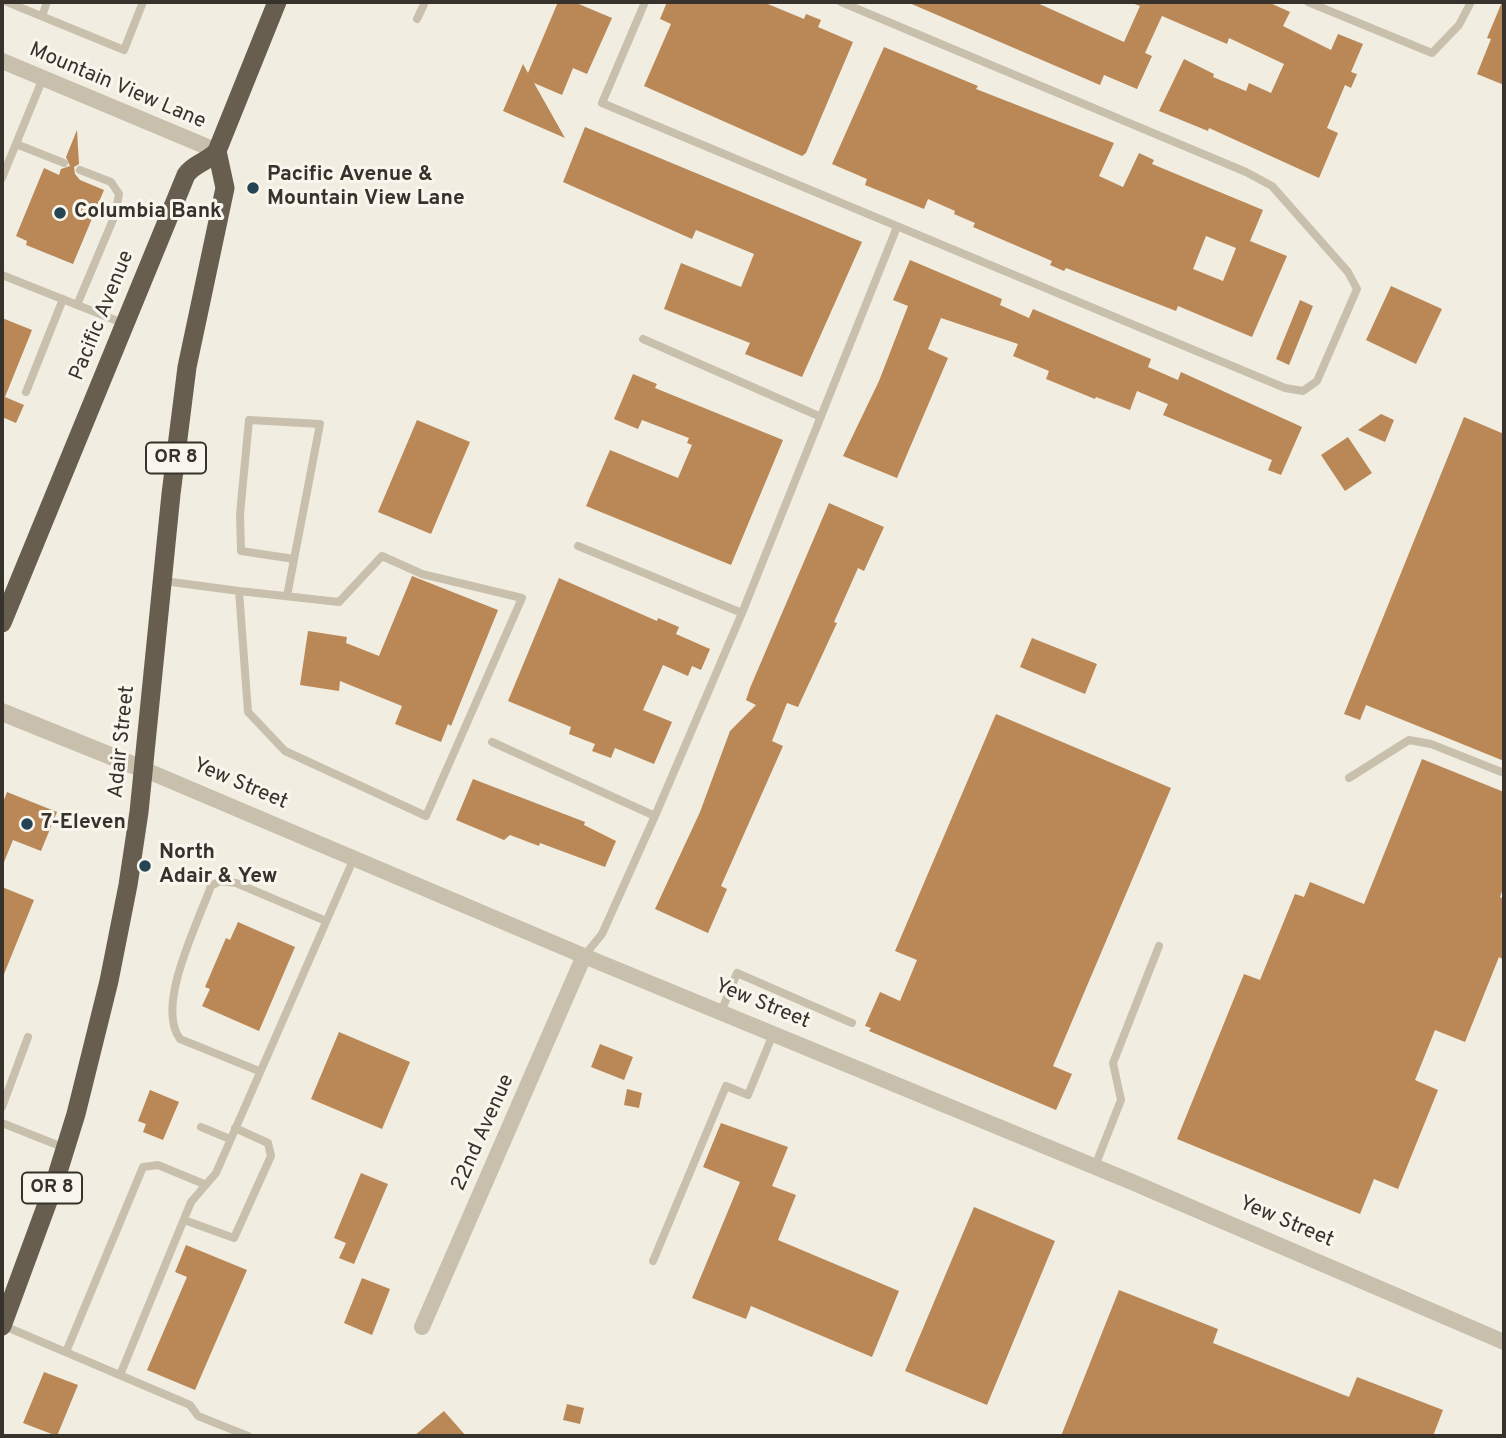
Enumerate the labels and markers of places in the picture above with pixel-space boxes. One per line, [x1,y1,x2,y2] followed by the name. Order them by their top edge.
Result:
[267,163,465,213] place label: Pacific Avenue & Mountain View Lane
[245,180,261,196] marker: Pacific Avenue & Mountain View Lane
[74,200,222,226] place label: Columbia Bank
[52,205,68,221] marker: Columbia Bank
[41,811,126,837] place label: 7-Eleven
[19,816,35,832] marker: 7-Eleven
[159,841,277,891] place label: North Adair & Yew
[137,858,153,874] marker: North Adair & Yew

